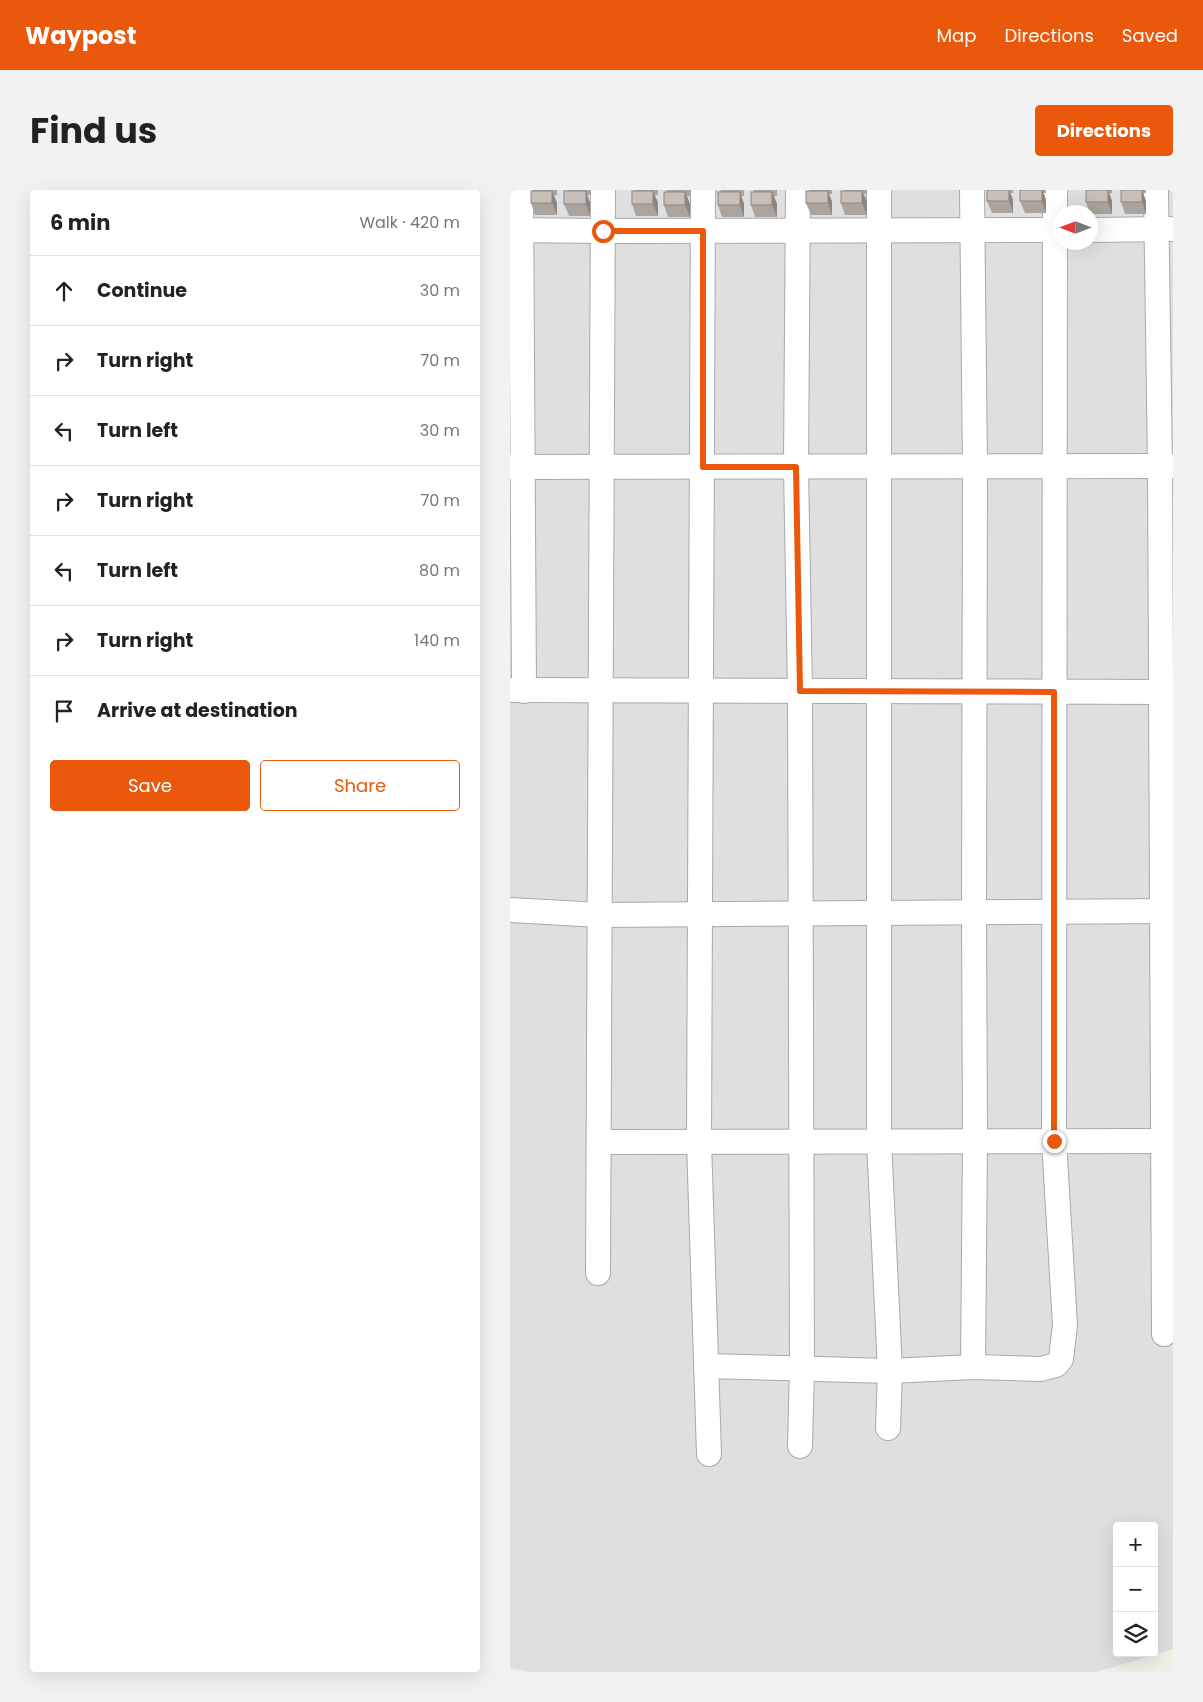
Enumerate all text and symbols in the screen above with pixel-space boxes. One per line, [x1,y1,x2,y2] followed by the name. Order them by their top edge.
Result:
[25,19,136,52] text: Waypost
[937,23,976,48] text: Map
[1004,23,1094,48] text: Directions
[1122,23,1178,48] text: Saved
[1035,105,1173,156] button: Directions
[30,106,157,155] text: Find us
[1053,205,1098,250] north arrow
[50,208,110,237] text: 6 min
[359,211,460,234] text: Walk · 420 m
[592,220,615,243] route start
[50,277,78,305] icon: ahead
[97,277,187,304] text: Continue
[420,279,460,302] text: 30 m
[50,347,78,375] icon: right
[97,347,193,374] text: Turn right
[420,349,460,372] text: 70 m
[50,417,78,445] icon: left
[97,417,178,444] text: Turn left
[420,419,460,442] text: 30 m
[50,487,78,515] icon: right
[97,487,193,514] text: Turn right
[420,489,460,512] text: 70 m
[50,557,78,585] icon: left
[97,557,178,584] text: Turn left
[419,559,460,582] text: 80 m
[50,627,78,655] icon: right
[97,627,193,654] text: Turn right
[414,629,460,652] text: 140 m
[50,697,78,725] icon: arrive
[97,697,298,724] text: Arrive at destination
[50,760,250,811] button: Save
[260,760,460,811] button: Share
[1043,1130,1066,1153] route end
[1113,1522,1158,1657] map controls
[1113,1522,1158,1567] button: +
[1113,1567,1158,1612] button: −
[1113,1612,1158,1657] button: layers

